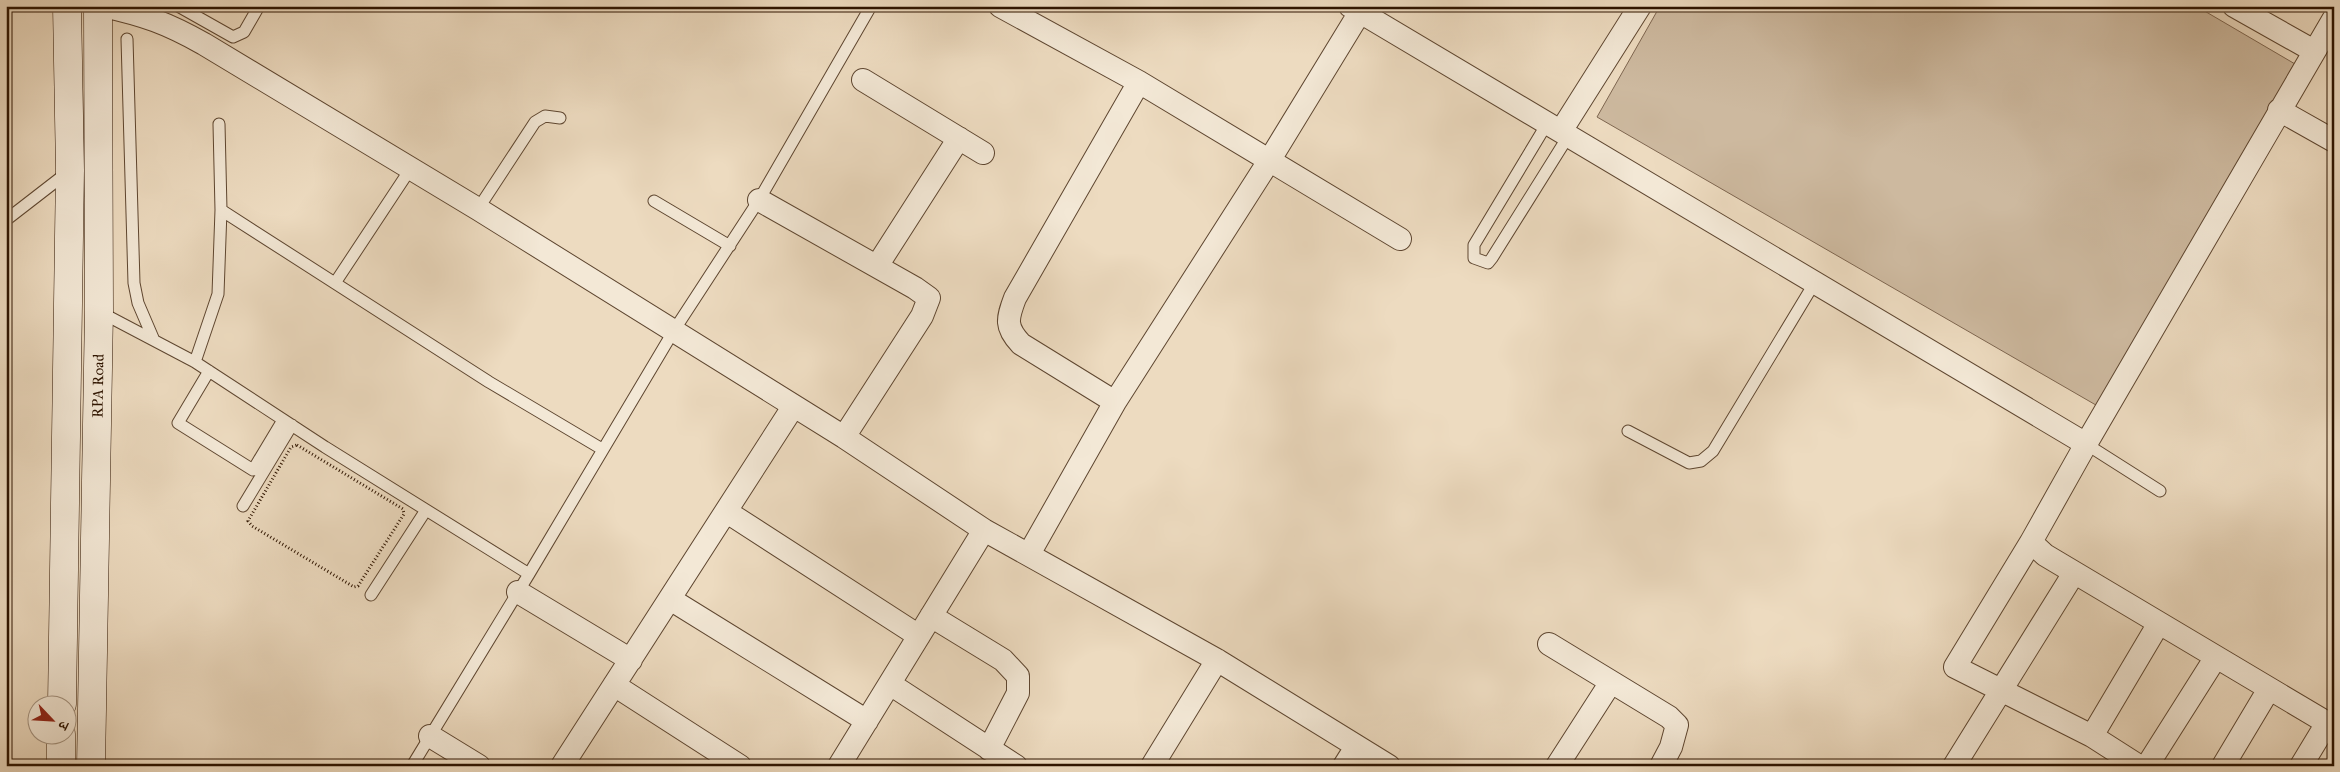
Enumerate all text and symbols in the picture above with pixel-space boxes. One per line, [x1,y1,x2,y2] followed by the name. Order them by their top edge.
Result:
[88,353,108,418] street label: RPA Road
[28,694,78,744] north arrow
[54,718,73,733] text: उ

